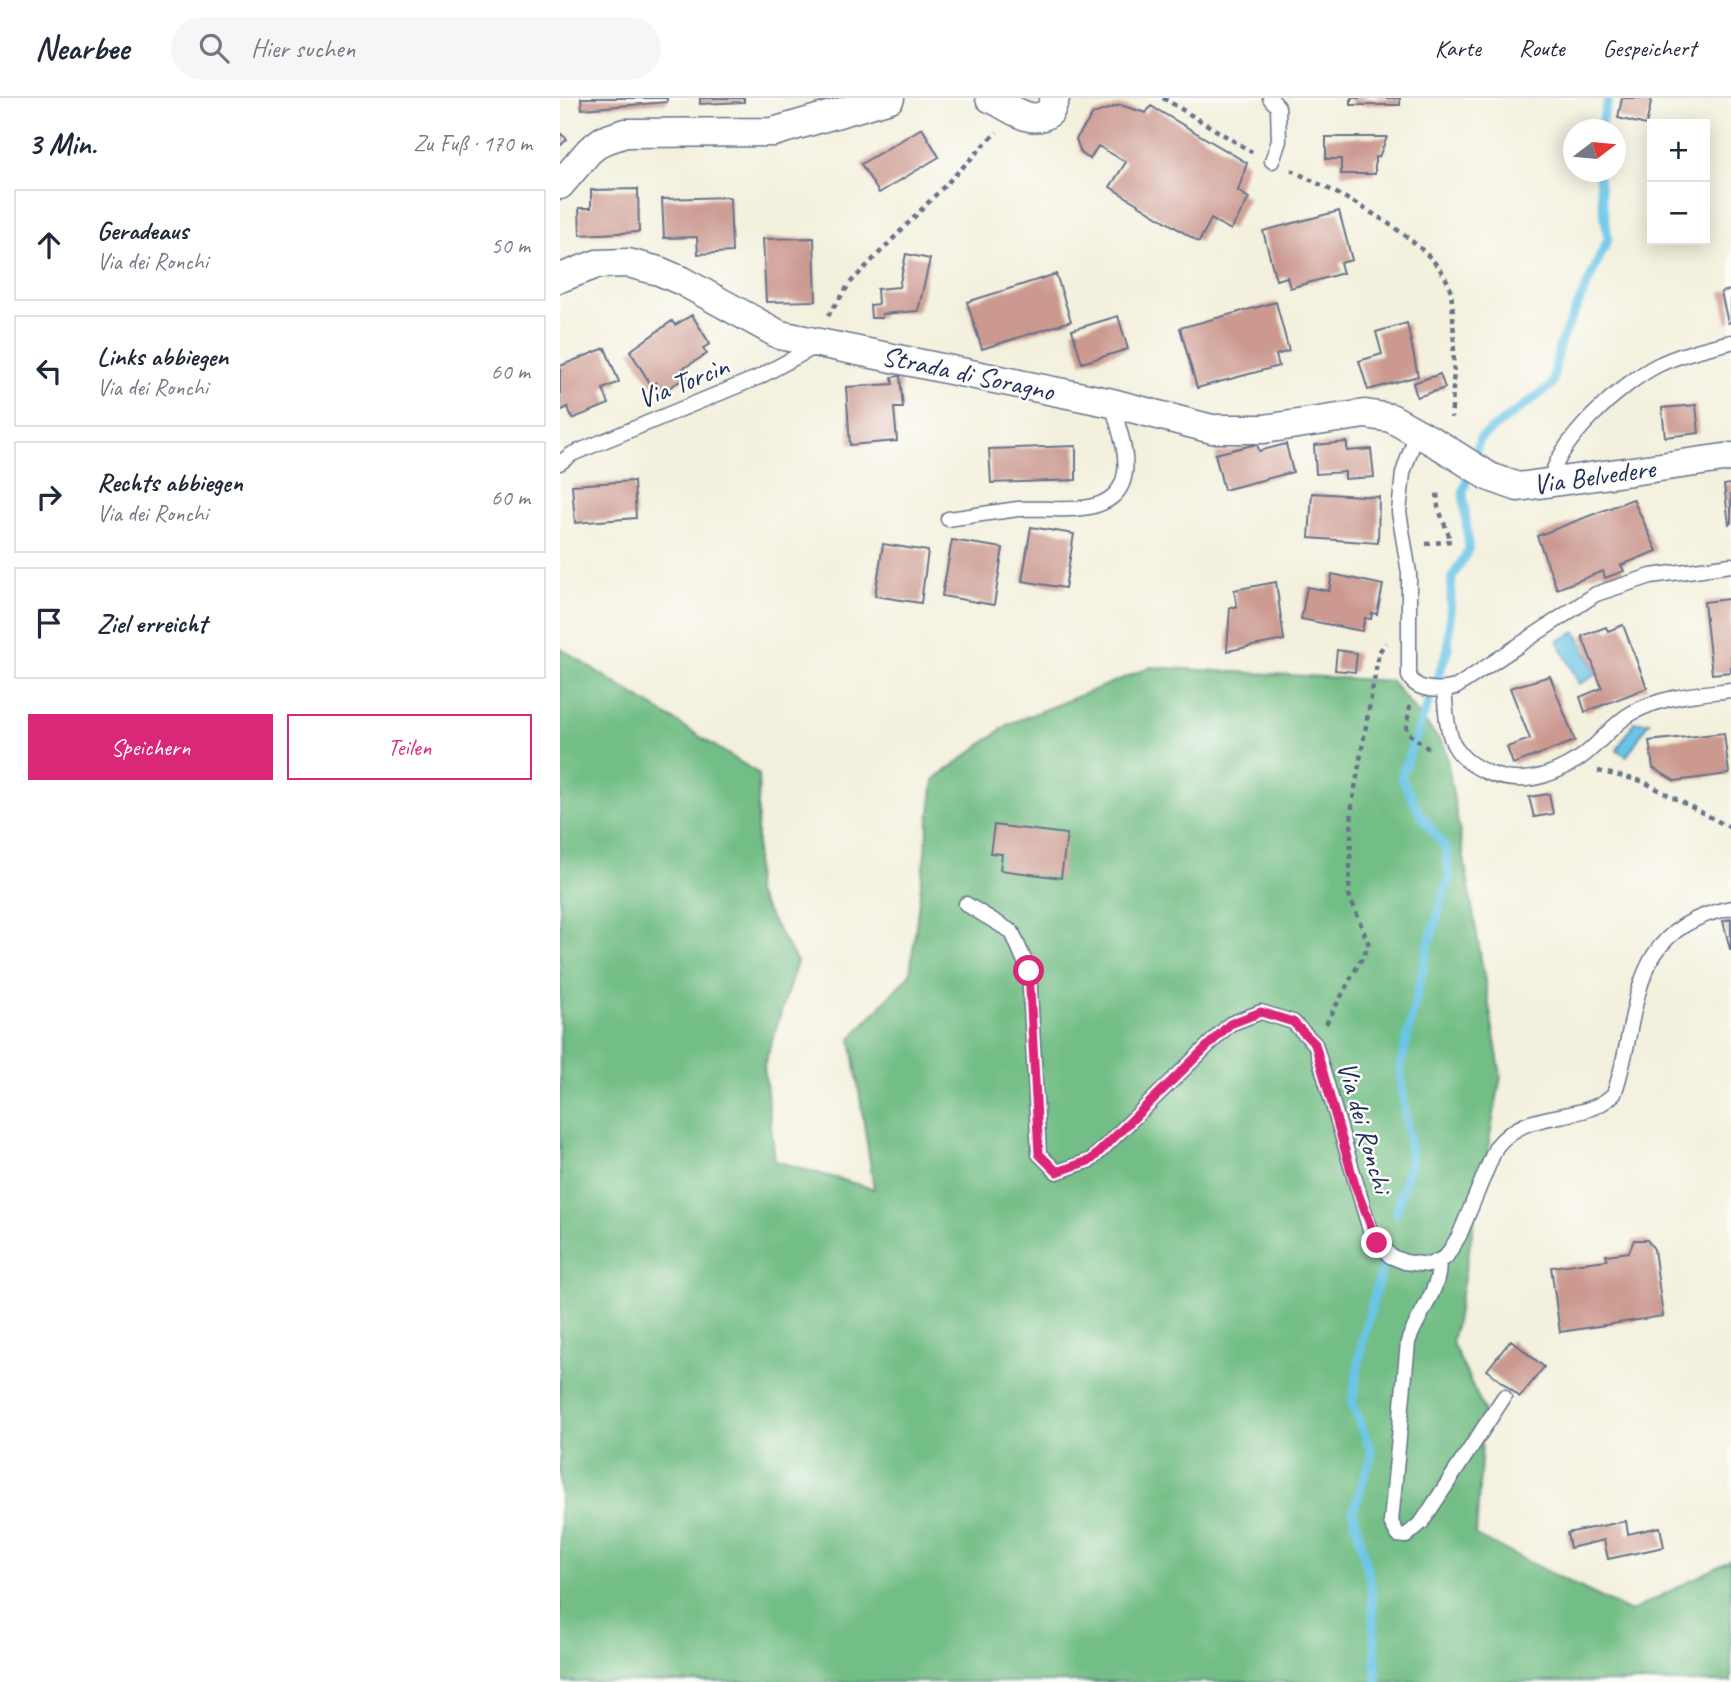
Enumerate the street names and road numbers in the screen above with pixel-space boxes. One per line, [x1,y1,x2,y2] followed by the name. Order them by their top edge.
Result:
[879,338,1059,409] street label: Strada di Soragno
[632,347,735,416] street label: Via Torcìn
[1531,450,1659,502] street label: Via Belvedere
[1330,1057,1401,1200] street label: Via dei Ronchi

